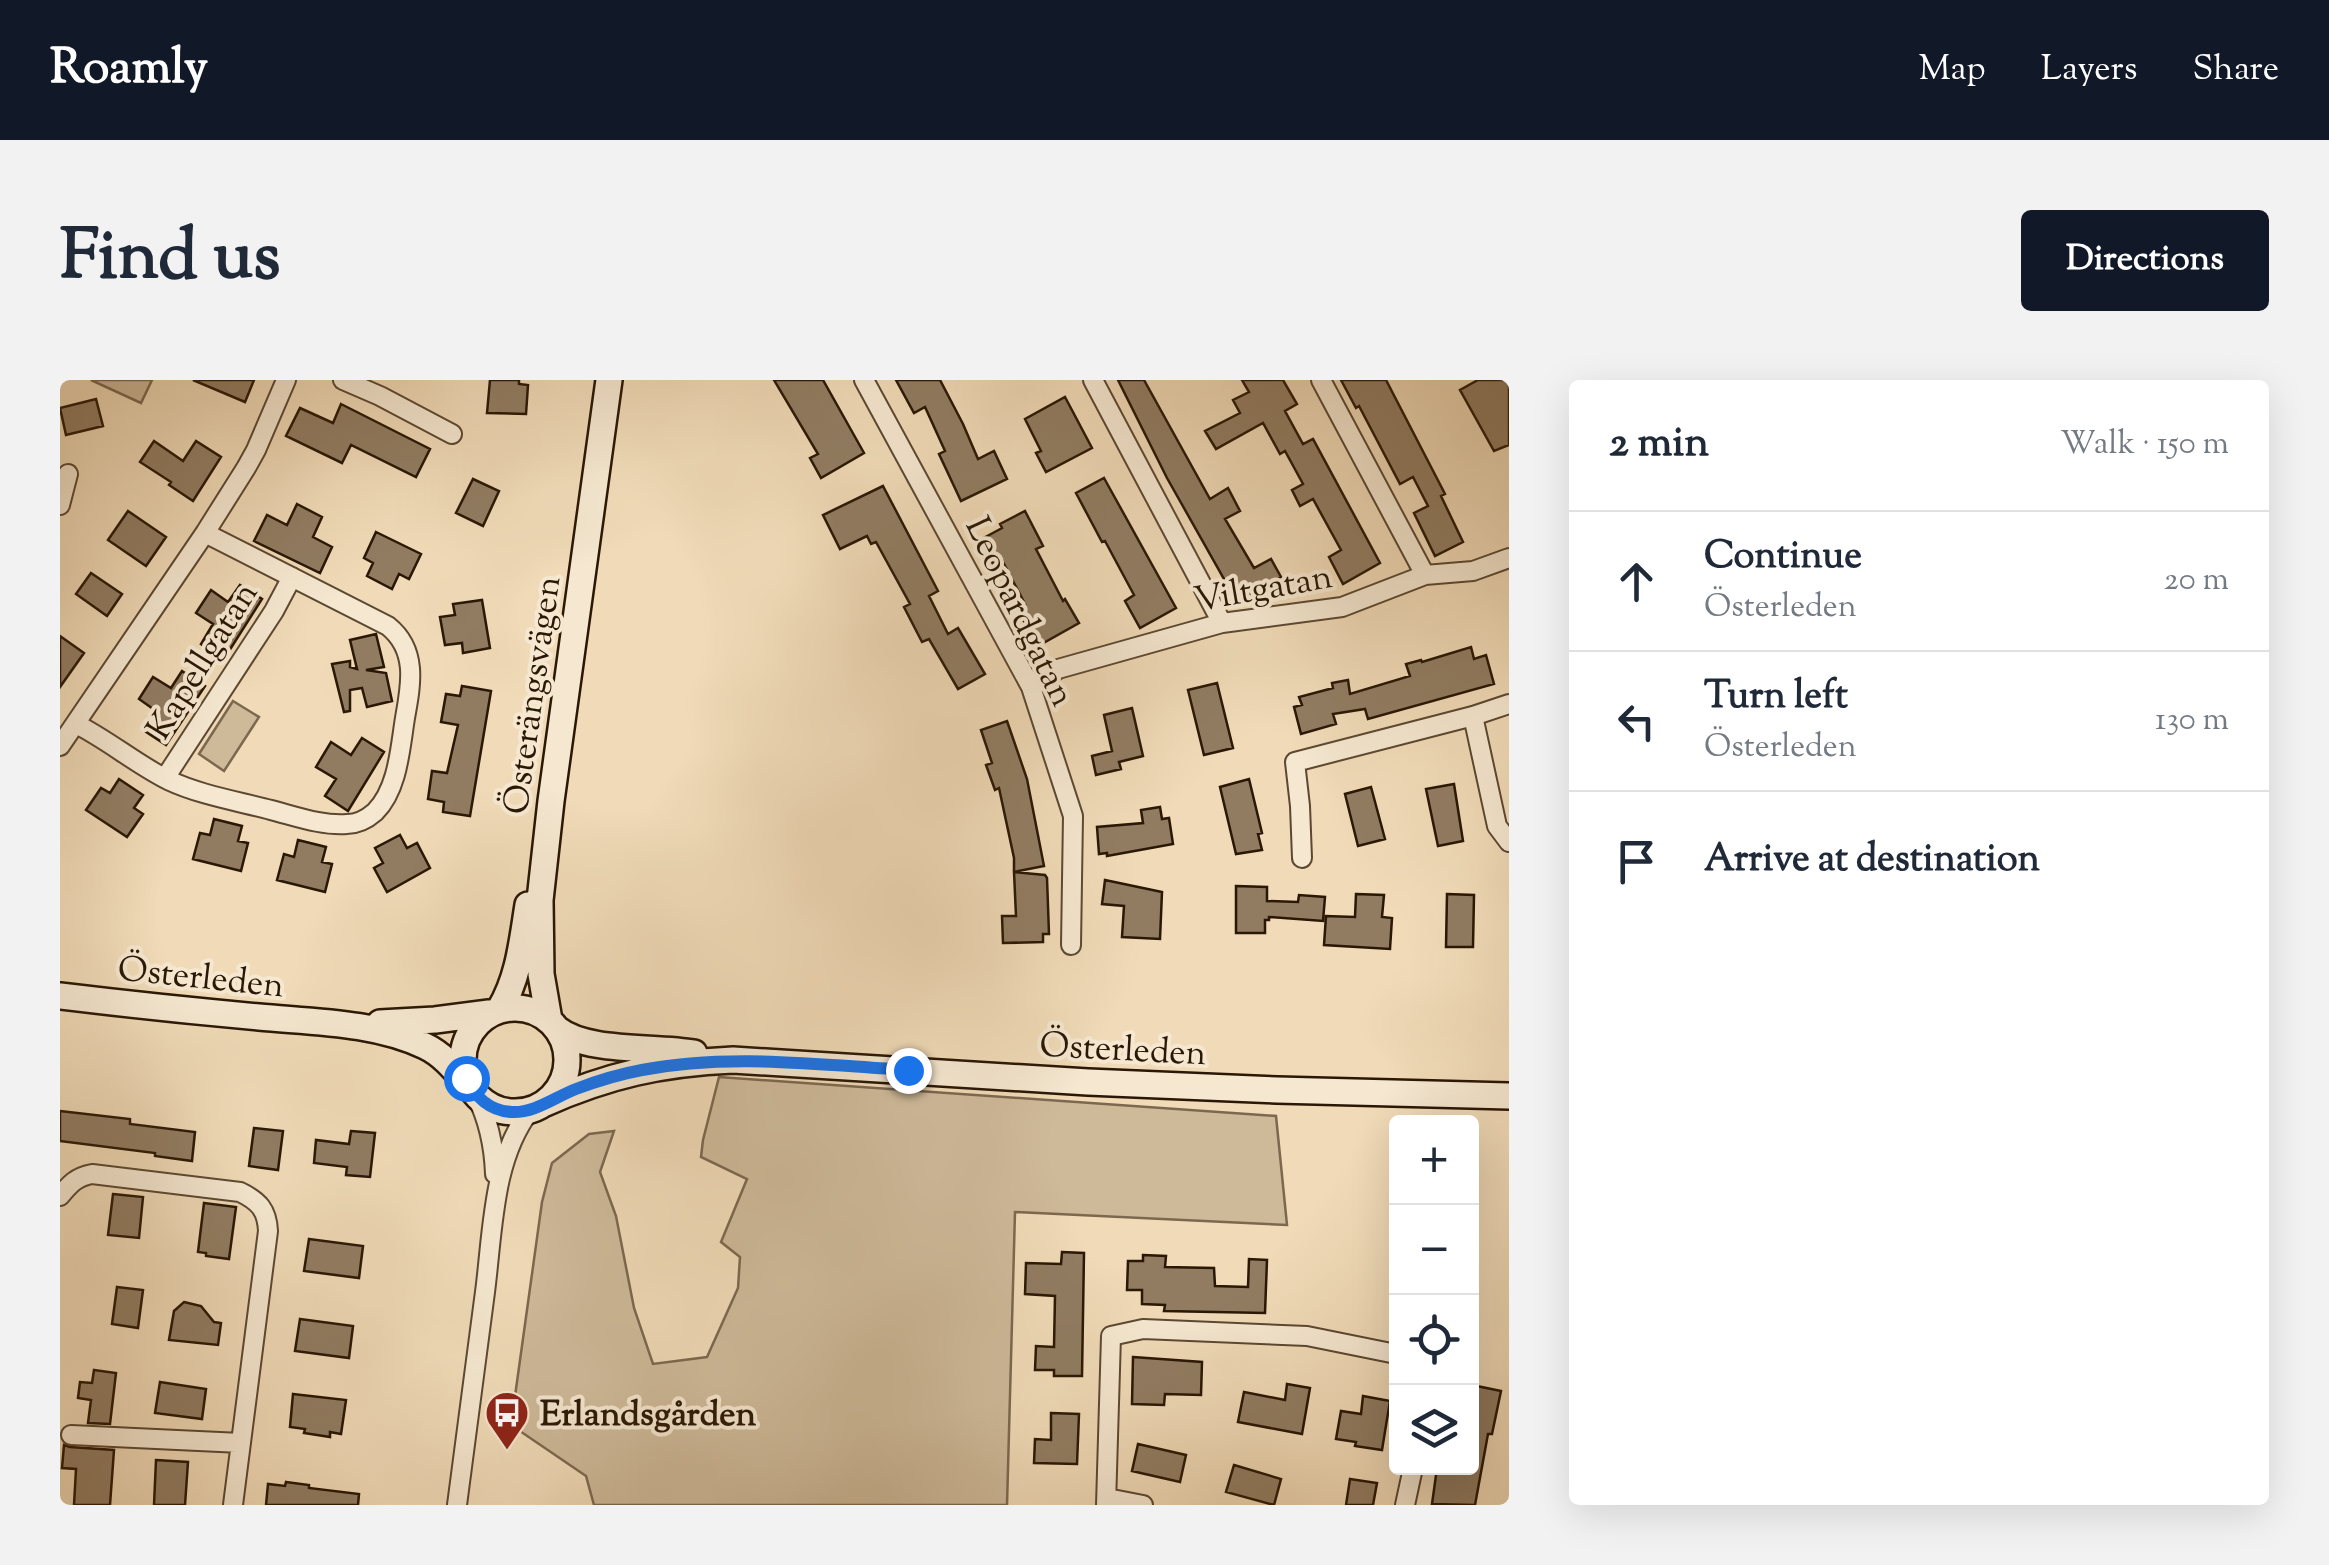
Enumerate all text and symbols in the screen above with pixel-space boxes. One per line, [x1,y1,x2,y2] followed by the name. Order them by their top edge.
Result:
[50,36,208,105] text: Roamly
[1918,45,1986,96] text: Map
[2041,45,2138,96] text: Layers
[2193,45,2279,96] text: Share
[60,210,281,310] text: Find us
[2021,210,2269,311] button: Directions
[1609,415,1709,475] text: 2 min
[2060,422,2229,468] text: Walk · 150 m
[950,509,1086,716] street label: Leopardgatan
[1704,531,1862,585] text: Continue
[1191,553,1337,628] street label: Viltgatan
[1609,554,1664,609] icon: ahead
[2164,558,2229,604] text: 20 m
[135,573,273,751] street label: Kapellgatan
[493,573,576,818] street label: Österängsvägen
[1704,585,1857,631] text: Österleden
[1704,671,1848,725] text: Turn left
[1609,694,1664,749] icon: left
[2155,698,2229,744] text: 130 m
[1704,725,1857,771] text: Österleden
[1609,834,1664,889] icon: arrive
[1704,834,2040,888] text: Arrive at destination
[115,945,286,1014] street label: Österleden
[1038,1022,1208,1081] street label: Österleden
[886,1048,932,1094] route end
[444,1056,490,1102] route start
[1389,1115,1479,1475] map controls
[1389,1115,1479,1205] button: +
[1389,1205,1479,1295] button: −
[1389,1295,1479,1385] button: locate
[1389,1385,1479,1475] button: layers
[484,1390,530,1451] bus stop icon: Erlandsgården
[540,1391,756,1442] place label: Erlandsgården

